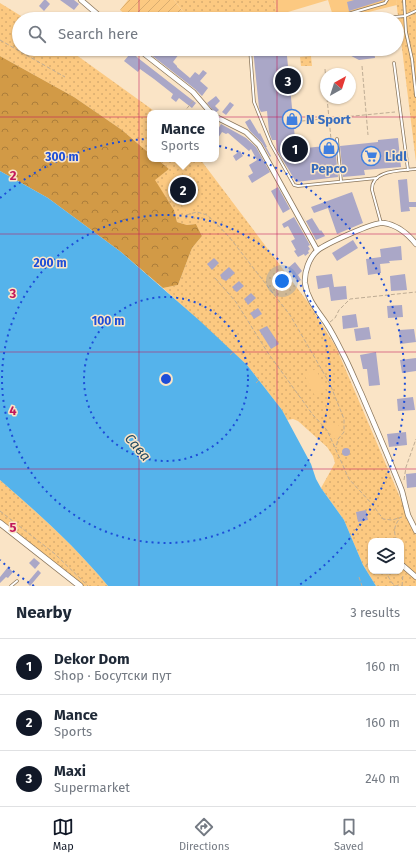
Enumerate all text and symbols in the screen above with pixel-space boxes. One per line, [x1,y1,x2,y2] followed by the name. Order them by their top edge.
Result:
[12,12,404,56] search box
[26,23,48,45] icon: search
[58,25,138,43] text: Search here
[275,66,301,96] pin: 3
[320,68,356,104] north arrow
[281,108,303,130] shop icon: N Sport
[147,110,219,162] popup
[306,112,352,127] place label: N Sport
[161,120,205,138] text: Mance
[282,134,308,164] pin: 1
[318,137,340,159] shop icon: Pepco
[161,138,199,153] text: Sports
[360,145,382,167] supermarket icon: Lidl
[385,149,407,164] place label: Lidl
[44,150,79,164] text: 300 m
[311,161,347,176] place label: Pepco
[10,168,17,183] text: 2
[170,175,196,205] pin: 2
[33,256,67,270] text: 200 m
[272,271,292,291] your location
[9,286,17,301] text: 3
[92,314,124,328] text: 100 m
[159,372,173,386] centre of rings
[9,403,17,418] text: 4
[121,430,154,465] water label: Сава
[10,520,17,535] text: 5
[368,538,404,574] map controls
[368,538,404,574] button: layers
[16,602,71,623] text: Nearby
[350,605,400,620] text: 3 results
[54,650,130,668] text: Dekor Dom
[26,659,32,674] text: 1
[366,659,400,674] text: 160 m
[54,668,171,683] text: Shop · Босутски пут
[54,706,98,724] text: Mance
[26,715,32,730] text: 2
[366,715,400,730] text: 160 m
[54,724,92,739] text: Sports
[54,762,86,780] text: Maxi
[26,771,32,786] text: 3
[365,771,400,786] text: 240 m
[54,780,130,795] text: Supermarket
[52,816,74,853] tab: Map
[179,816,229,853] tab: Directions
[334,816,364,853] tab: Saved

